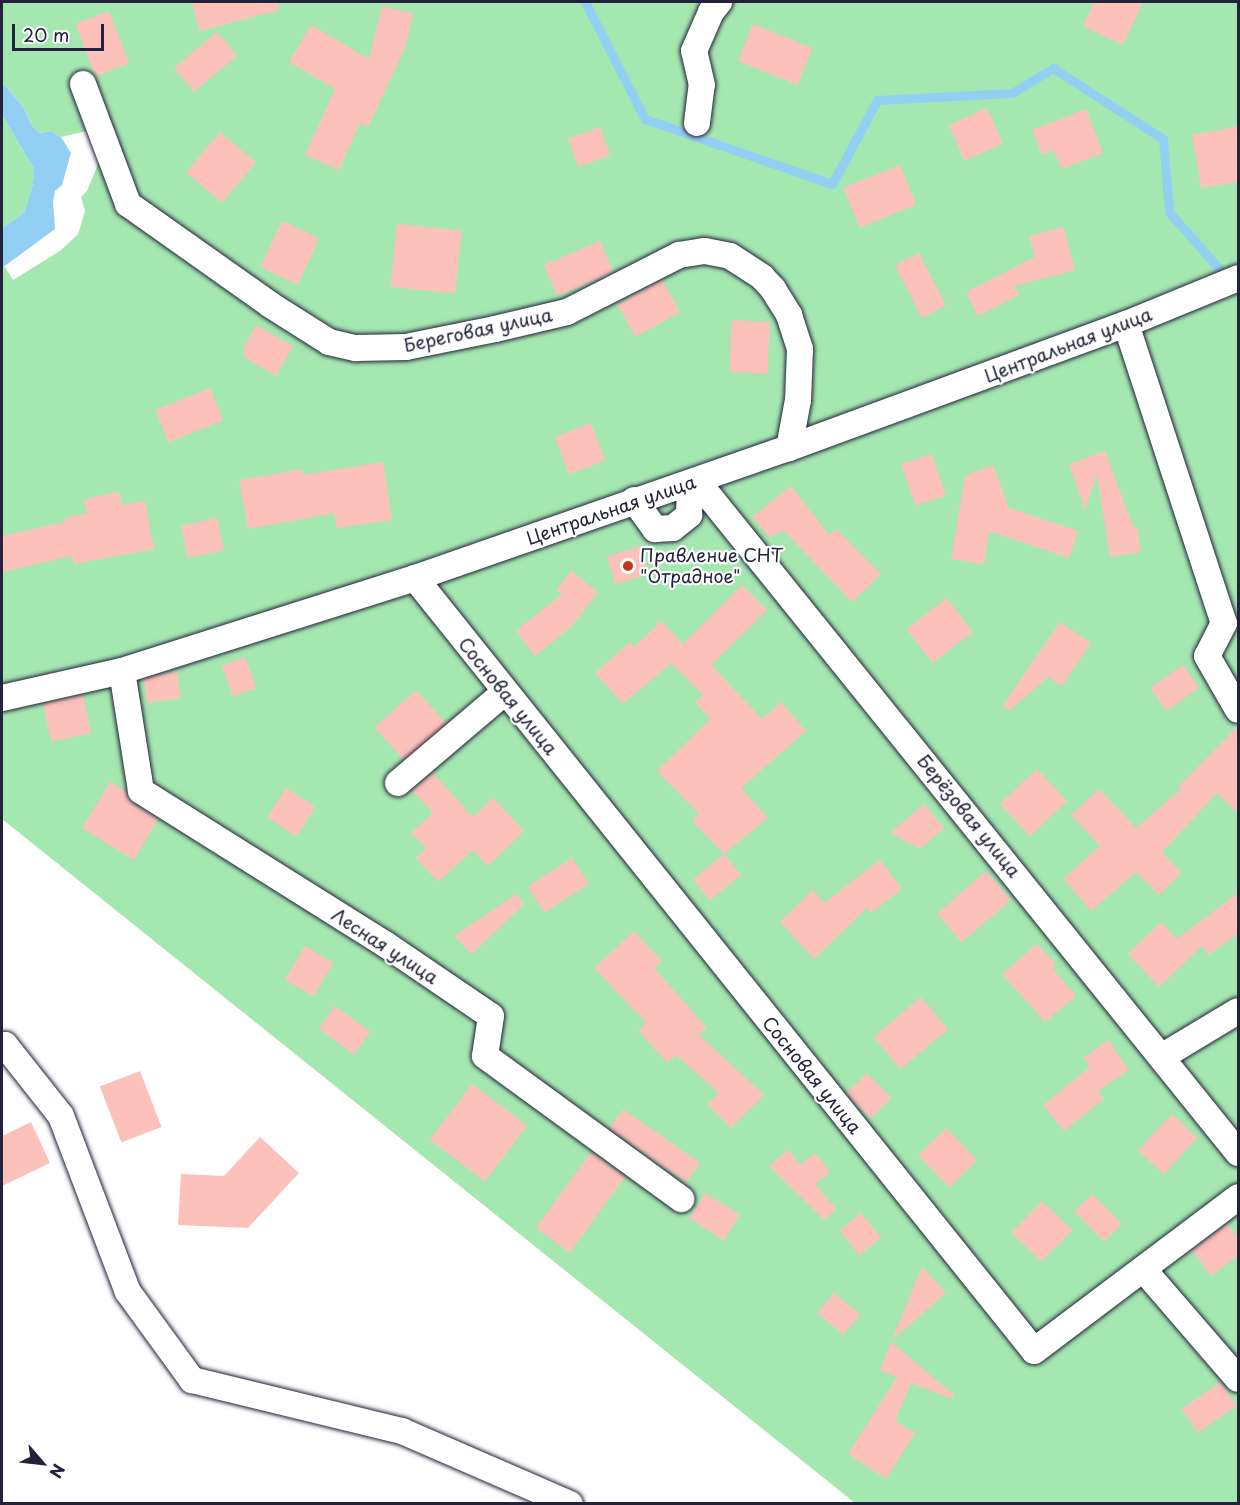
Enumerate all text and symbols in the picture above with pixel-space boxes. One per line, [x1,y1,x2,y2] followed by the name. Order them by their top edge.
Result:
[15,12,106,50] scale bar
[23,21,69,48] text: 20 m
[981,303,1155,387] street label: Центральная улица
[402,304,554,356] street label: Береговая улица
[523,471,699,549] street label: Центральная улица
[640,545,783,588] place label: Правление СНТ "Отрадное"
[621,559,635,573] marker: Правление СНТ "Отрадное"
[454,633,562,759] street label: Сосновая улица
[913,750,1025,882] street label: Берёзовая улица
[327,903,443,989] street label: Лесная улица
[758,1012,866,1138] street label: Сосновая улица
[12,1433,72,1493] north arrow
[44,1460,71,1483] text: N

